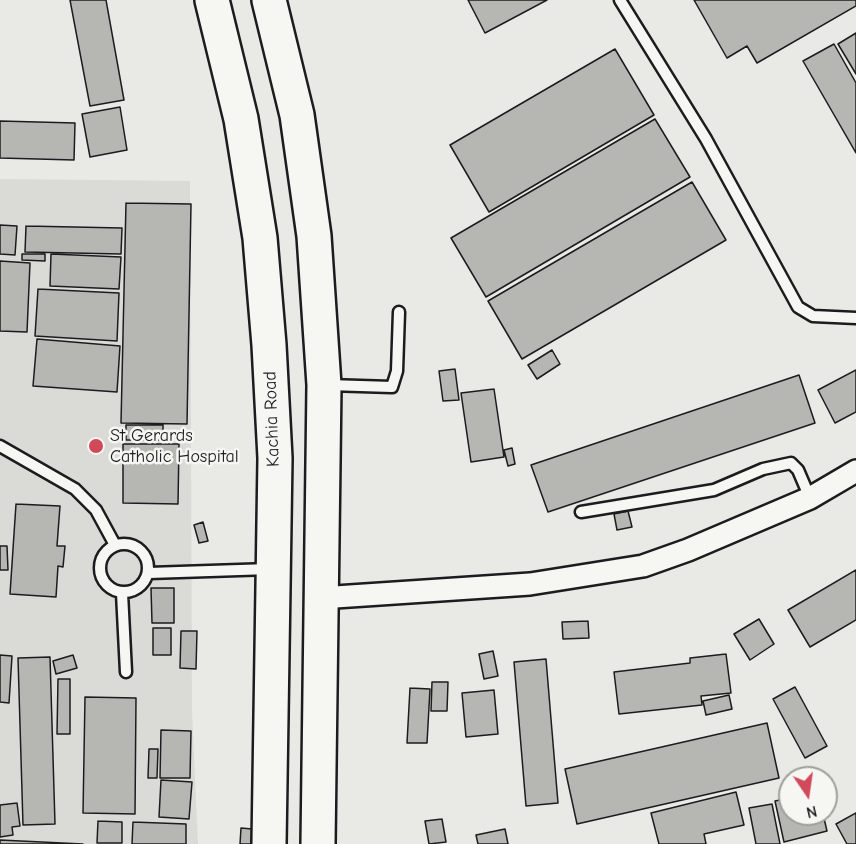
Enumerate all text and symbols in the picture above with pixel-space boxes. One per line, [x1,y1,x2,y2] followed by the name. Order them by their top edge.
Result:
[260,371,284,467] street label: Kachia Road
[110,425,239,468] place label: St Gerards Catholic Hospital
[87,437,105,455] marker: St Gerards Catholic Hospital
[778,766,838,826] north arrow
[804,802,819,822] text: N

